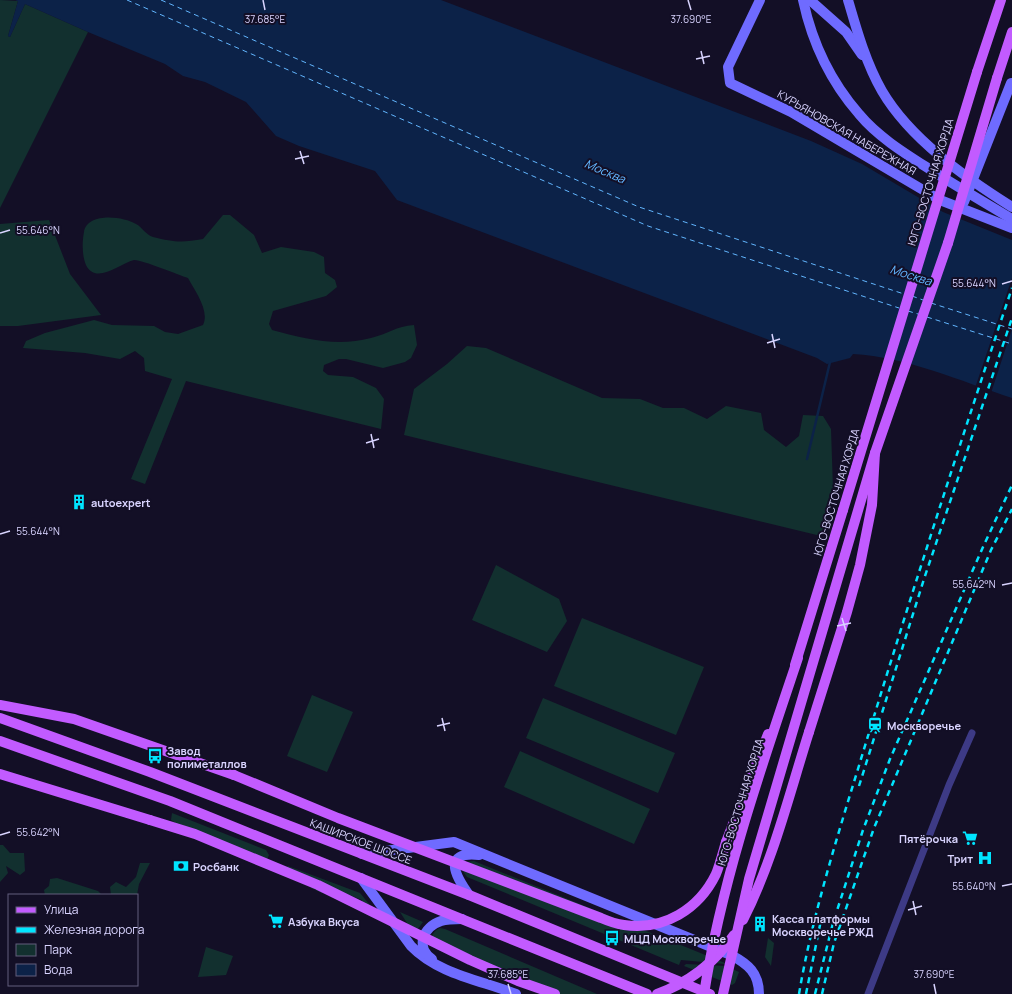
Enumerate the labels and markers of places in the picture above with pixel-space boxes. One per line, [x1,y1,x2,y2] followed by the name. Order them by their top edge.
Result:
[70,493,88,511] building icon: autoexpert
[91,495,151,510] place label: autoexpert
[866,716,884,734] station icon: Москворечье
[887,718,961,733] place label: Москворечье
[167,743,247,771] place label: Завод полиметаллов
[146,747,164,765] bus stop icon: Завод полиметаллов
[961,829,979,847] supermarket icon: Пятёрочка
[899,831,958,846] place label: Пятёрочка
[976,849,994,867] hospital icon: Трит
[948,851,973,866] place label: Трит
[172,857,190,875] bank icon: Росбанк
[193,859,240,874] place label: Росбанк
[772,911,874,939] place label: Касса платформы Москворечье РЖД
[267,912,285,930] supermarket icon: Азбука Вкуса
[288,914,359,929] place label: Азбука Вкуса
[751,915,769,933] building icon: Касса платформы Москворечье РЖД
[603,929,621,947] bus stop icon: МЦД Москворечье
[624,931,727,946] place label: МЦД Москворечье

